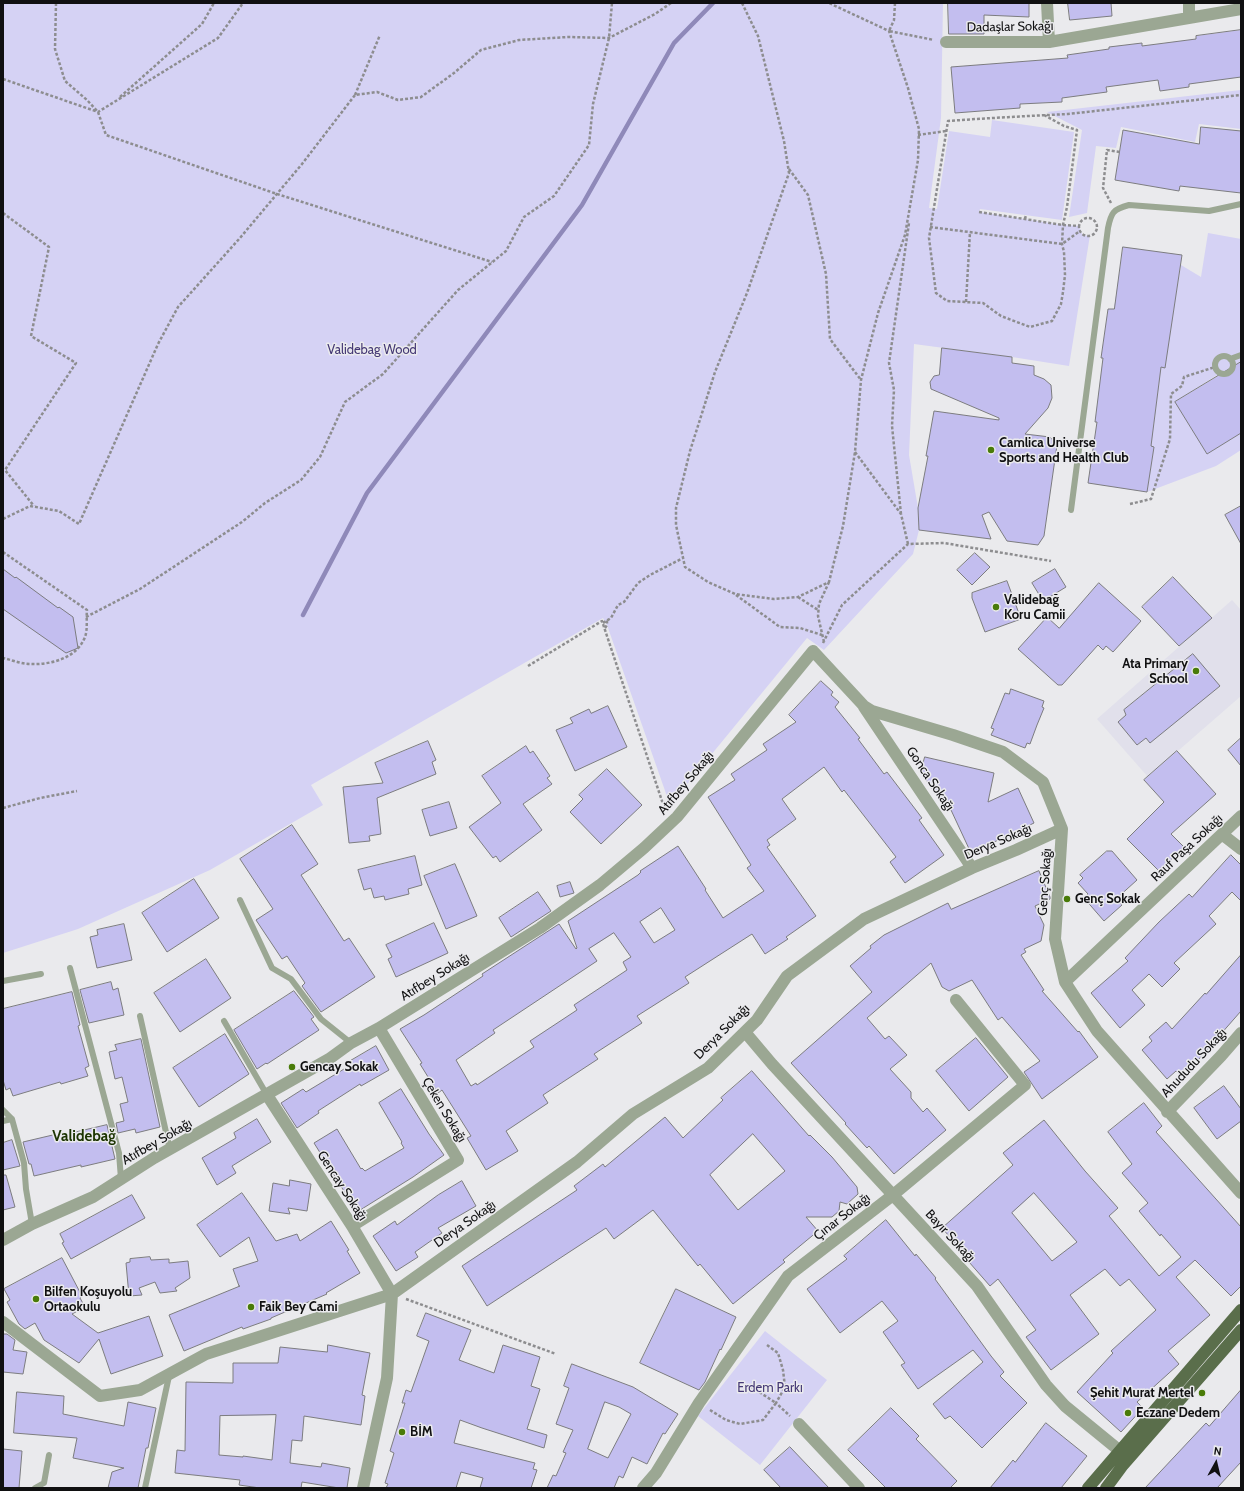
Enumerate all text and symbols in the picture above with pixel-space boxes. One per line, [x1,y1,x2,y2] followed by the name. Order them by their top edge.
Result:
[967,18,1053,36] street label: Dadaşlar Sokağı
[327,342,417,358] park label: Validebag Wood
[999,435,1129,466] place label: Camlica Universe Sports and Health Club
[986,445,996,455] marker: Camlica Universe Sports and Health Club
[1004,592,1065,623] place label: Validebağ Koru Camii
[991,602,1001,612] marker: Validebağ Koru Camii
[1122,656,1188,687] place label: Ata Primary School
[1191,666,1201,676] marker: Ata Primary School
[903,744,957,814] street label: Gonca Sokağı
[655,748,717,818] street label: Atıfbey Sokağı
[1148,811,1226,885] street label: Rauf Paşa Sokağı
[962,821,1034,863] street label: Derya Sokağı
[1035,848,1055,916] street label: Genç Sokağı
[1075,891,1140,907] place label: Genç Sokak
[1062,894,1072,904] marker: Genç Sokak
[398,950,472,1004] street label: Atıfbey Sokağı
[691,1001,753,1063] street label: Derya Sokağı
[1158,1025,1230,1101] street label: Ahududu Sokağı
[300,1059,378,1075] place label: Gencay Sokak
[287,1062,297,1072] marker: Gencay Sokak
[419,1075,469,1145] street label: Çeken Sokağı
[119,1116,195,1168] street label: Atıfbey Sokağı
[52,1128,116,1146] district label: Validebağ
[314,1148,370,1224] street label: Gencay Sokağı
[811,1190,873,1244] street label: Çınar Sokağı
[431,1197,499,1251] street label: Derya Sokağı
[922,1207,978,1265] street label: Bayır Sokağı
[44,1284,132,1315] place label: Bilfen Koşuyolu Ortaokulu
[31,1294,41,1304] marker: Bilfen Koşuyolu Ortaokulu
[259,1299,338,1315] place label: Faik Bey Cami
[246,1302,256,1312] marker: Faik Bey Cami
[737,1380,803,1396] park label: Erdem Parkı
[1090,1385,1194,1401] place label: Şehit Murat Mertel
[1197,1388,1207,1398] marker: Şehit Murat Mertel
[1136,1405,1220,1421] place label: Eczane Dedem
[1123,1408,1133,1418] marker: Eczane Dedem
[410,1424,433,1440] place label: BİM
[397,1427,407,1437] marker: BİM
[1196,1443,1236,1483] north arrow
[1213,1444,1222,1459] text: N

